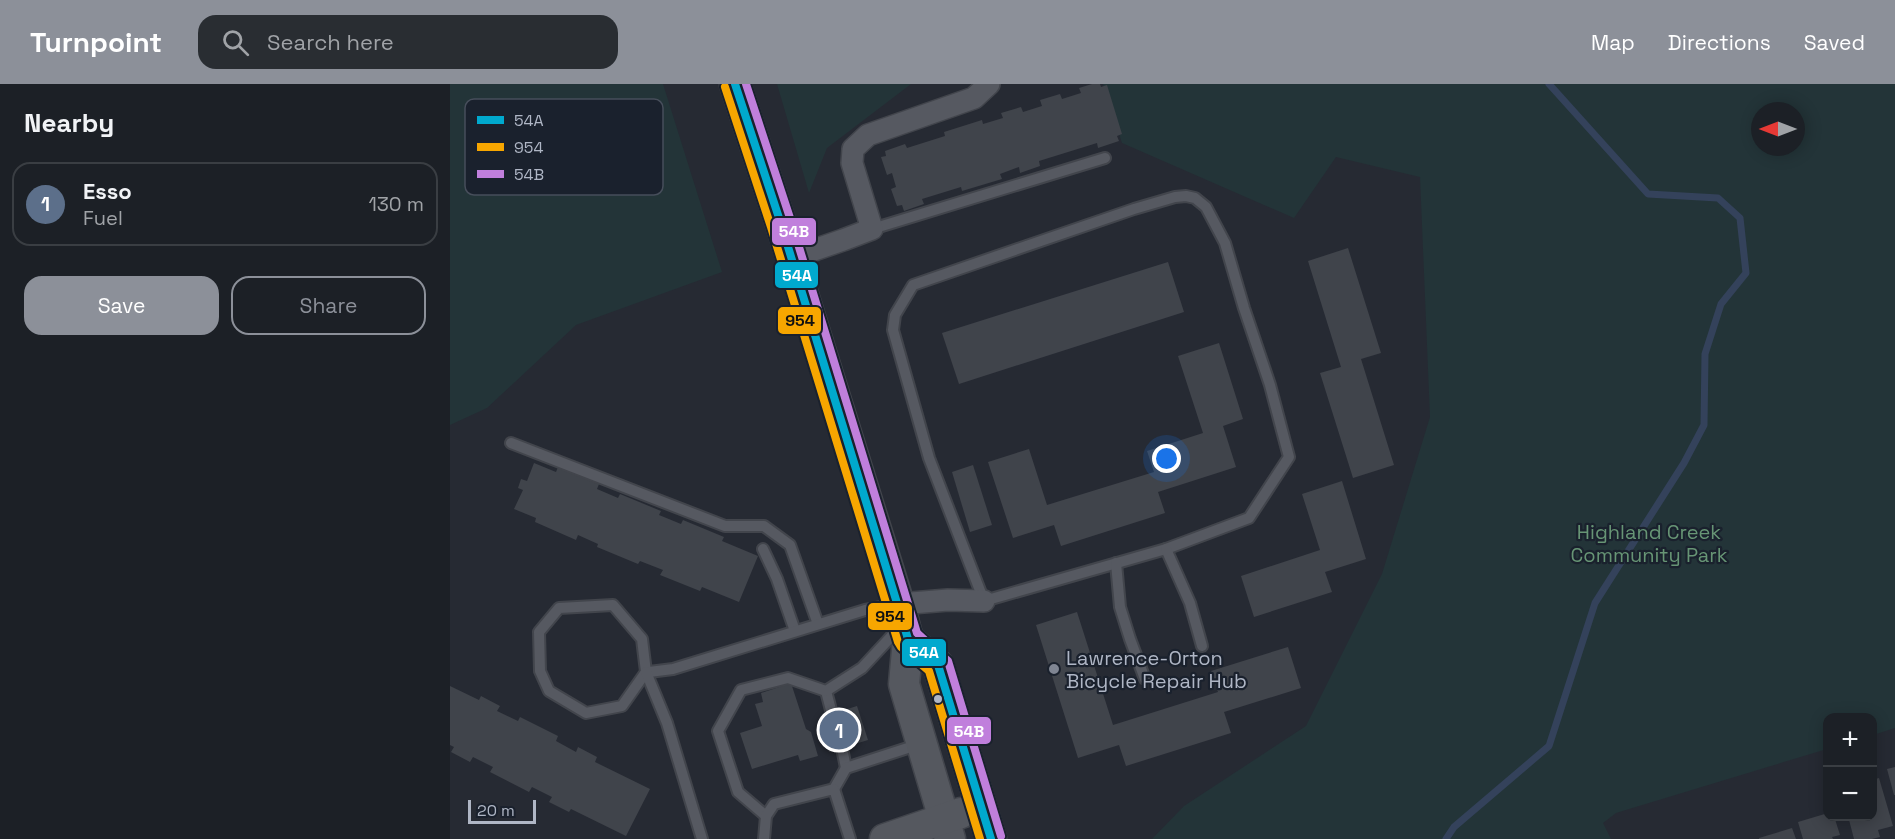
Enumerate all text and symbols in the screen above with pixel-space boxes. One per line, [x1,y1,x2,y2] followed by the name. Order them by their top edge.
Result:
[198,15,618,69] search box
[30,24,162,60] text: Turnpoint
[219,26,252,59] icon: search
[267,28,394,56] text: Search here
[1591,29,1635,56] text: Map
[1668,29,1771,56] text: Directions
[1804,29,1865,56] text: Saved
[465,99,663,195] legend
[1751,102,1805,156] north arrow
[24,106,114,140] text: Nearby
[514,110,544,131] text: 54A
[514,137,543,158] text: 954
[514,164,544,185] text: 54B
[83,177,132,205] text: Esso
[41,191,50,217] text: 1
[368,191,424,217] text: 130 m
[83,205,123,231] text: Fuel
[771,217,817,246] line badge: 54B
[779,221,809,242] text: 54B
[774,261,819,289] line badge: 54A
[782,265,812,286] text: 54A
[24,276,219,335] button: Save
[231,276,426,335] button: Share
[777,306,822,335] line badge: 954
[785,310,815,331] text: 954
[1152,444,1181,473] your location
[1570,519,1728,568] park label: Highland Creek Community Park
[867,602,913,631] line badge: 954
[875,606,905,627] text: 954
[901,638,947,667] line badge: 54A
[909,642,939,663] text: 54A
[1066,645,1247,694] place label: Lawrence-Orton Bicycle Repair Hub
[1047,662,1061,676] marker: Lawrence-Orton Bicycle Repair Hub
[932,693,944,705] unlabelled marker
[820,708,858,752] pin: 1
[1823,713,1877,821] map controls
[1823,713,1877,767] button: +
[946,716,992,745] line badge: 54B
[954,721,984,742] text: 54B
[1823,767,1877,821] button: −
[468,797,536,824] scale bar
[477,800,515,821] text: 20 m

